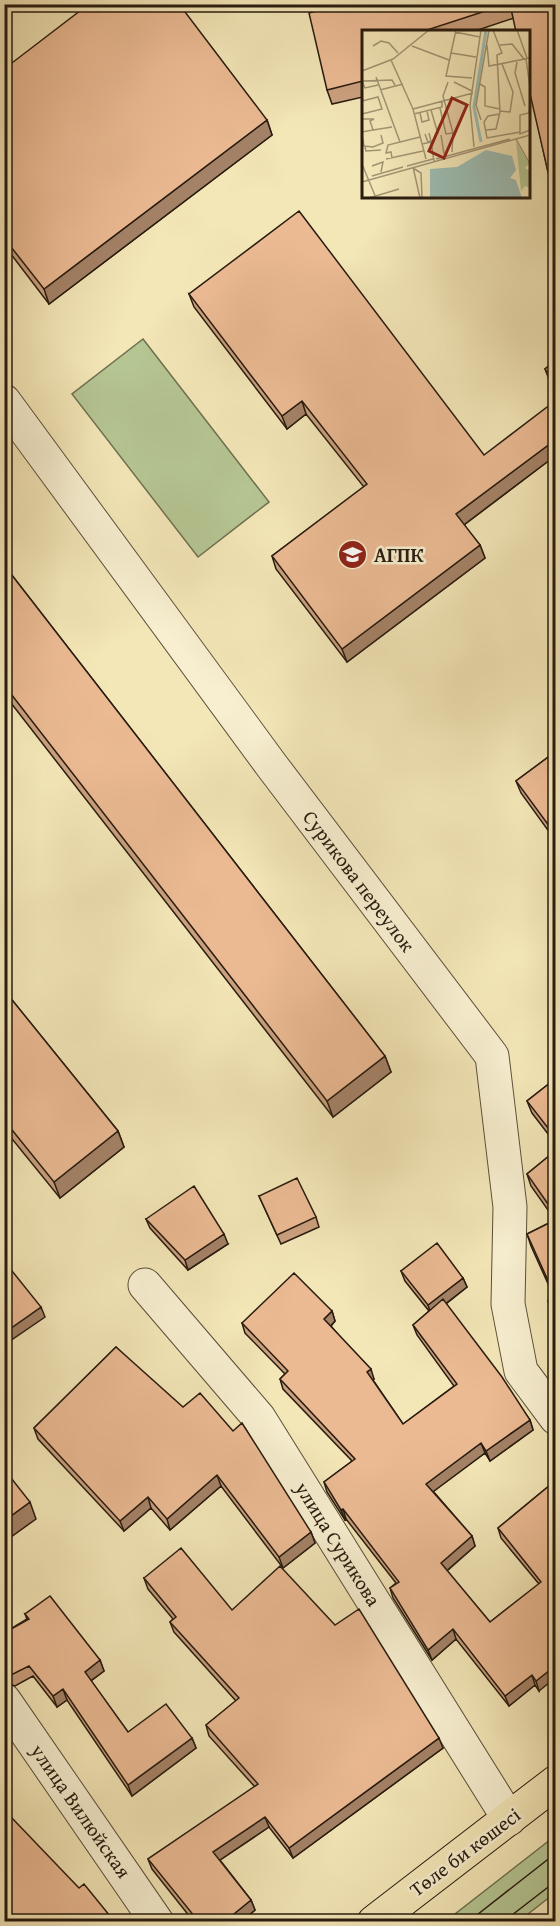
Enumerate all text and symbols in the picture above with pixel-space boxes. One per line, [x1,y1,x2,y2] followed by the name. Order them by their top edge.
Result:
[362,30,530,198] inset map
[337,539,369,571] school or university icon: АГПК
[374,540,425,569] place label: АГПК
[296,804,423,958] street label: Сурикова переулок
[288,1475,389,1612] street label: улица Сурикова
[24,1737,139,1884] street label: улица Вилюйская
[403,1800,527,1903] street label: Төле би көшесі

